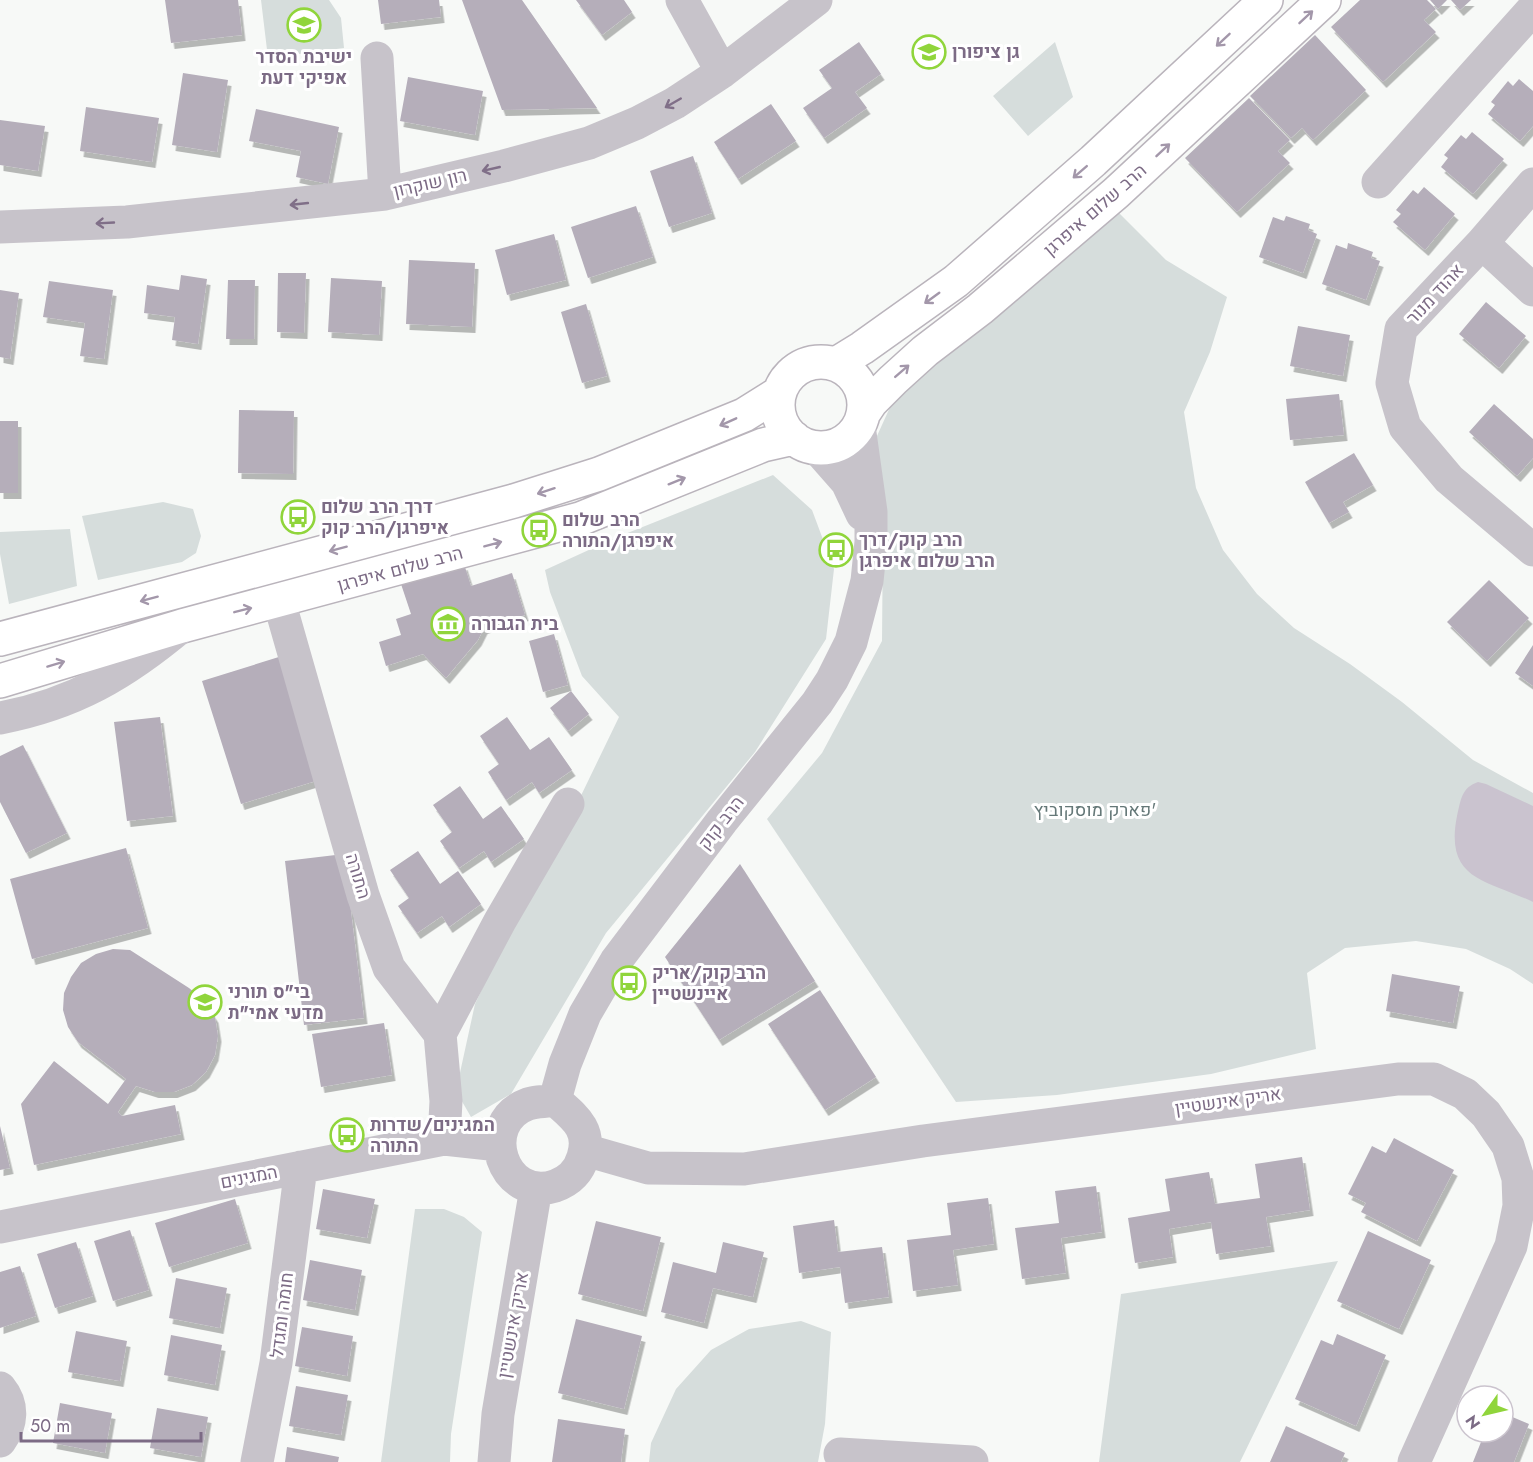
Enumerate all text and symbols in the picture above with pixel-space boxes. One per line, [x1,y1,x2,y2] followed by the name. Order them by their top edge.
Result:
[286,7,322,43] school or university icon: ישיבת הסדר אפיקי דעת
[1298,10,1313,24] one-way arrow
[1216,33,1231,47] one-way arrow
[911,34,947,70] school or university icon: גן ציפורן
[952,39,1020,65] place label: גן ציפורן
[256,44,352,91] place label: ישיבת הסדר אפיקי דעת
[665,98,682,110] one-way arrow
[1155,143,1170,157] one-way arrow
[1038,158,1152,262] street label: הרב שלום איפרגן
[391,162,469,204] street label: רון שוקרון
[482,164,501,176] one-way arrow
[1073,165,1088,179] one-way arrow
[290,198,310,209] one-way arrow
[96,217,116,228] one-way arrow
[1400,258,1470,330] street label: אהוד מנור
[924,292,940,304] one-way arrow
[895,364,910,378] one-way arrow
[719,417,737,428] one-way arrow
[667,475,686,486] one-way arrow
[537,487,556,498] one-way arrow
[321,494,449,541] place label: דרך הרב שלום איפרגן/הרב קוק
[280,499,316,535] bus stop icon: דרך הרב שלום איפרגן/הרב קוק
[562,507,674,554] place label: הרב שלום איפרגן/התורה
[521,512,557,548] bus stop icon: הרב שלום איפרגן/התורה
[859,527,995,574] place label: הרב קוק/דרך הרב שלום איפרגן
[818,532,854,568] bus stop icon: הרב קוק/דרך הרב שלום איפרגן
[483,538,502,550] one-way arrow
[334,540,466,598] street label: הרב שלום איפרגן
[329,544,348,556] one-way arrow
[140,594,159,605] one-way arrow
[234,604,253,616] one-way arrow
[430,606,466,642] museum icon: בית הגבורה
[471,611,559,637] place label: בית הגבורה
[46,658,65,669] one-way arrow
[692,791,750,855] street label: הרב קוק
[1034,797,1156,823] park label: פארק מוסקוביץ'
[339,850,377,902] street label: התורה
[652,960,766,1007] place label: הרב קוק/אריק איינשטיין
[611,965,647,1001] bus stop icon: הרב קוק/אריק איינשטיין
[228,979,324,1026] place label: בי"ס תורני מדעי אמי"ת
[187,984,223,1020] school or university icon: בי"ס תורני מדעי אמי"ת
[1173,1081,1283,1121] street label: אריק אינשטיין
[370,1112,495,1159] place label: המגינים/שדרות התורה
[329,1117,365,1153] bus stop icon: המגינים/שדרות התורה
[218,1159,280,1195] street label: המגינים
[491,1270,535,1380] street label: אריק אינשטיין
[264,1271,300,1359] street label: חומה ומגדל
[1455,1384,1515,1444] north arrow
[21,1405,201,1443] scale bar
[1460,1410,1486,1434] text: N
[30,1413,70,1439] text: 50 m

